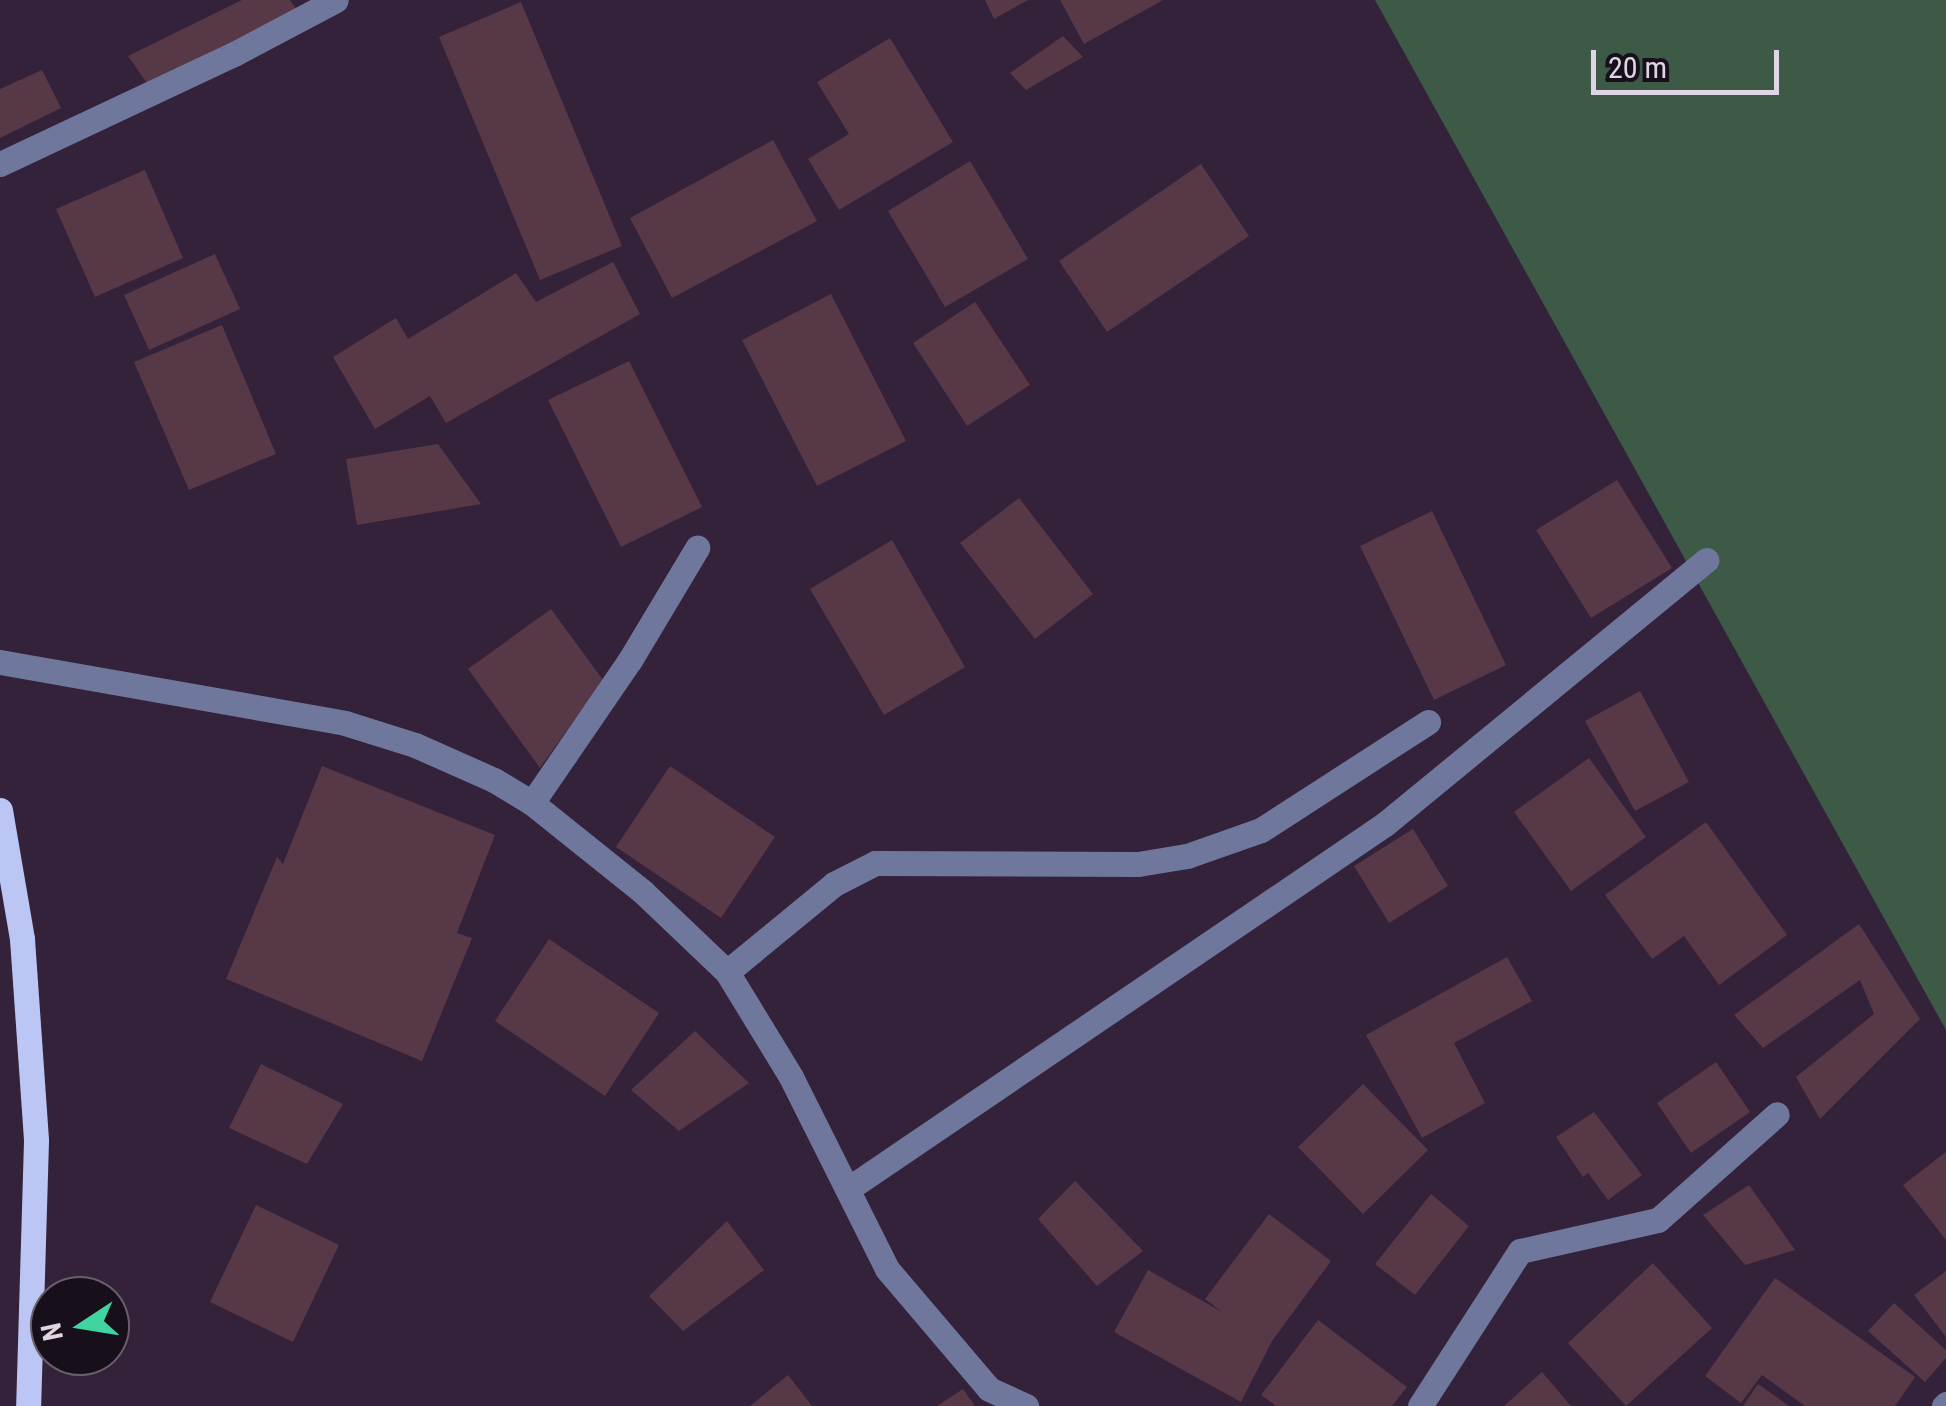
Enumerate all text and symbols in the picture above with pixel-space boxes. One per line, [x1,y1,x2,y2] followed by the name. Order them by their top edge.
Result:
[1596,30,1784,92] scale bar
[1608,50,1667,85] text: 20 m
[30,1276,130,1376] north arrow
[34,1320,70,1344] text: N

